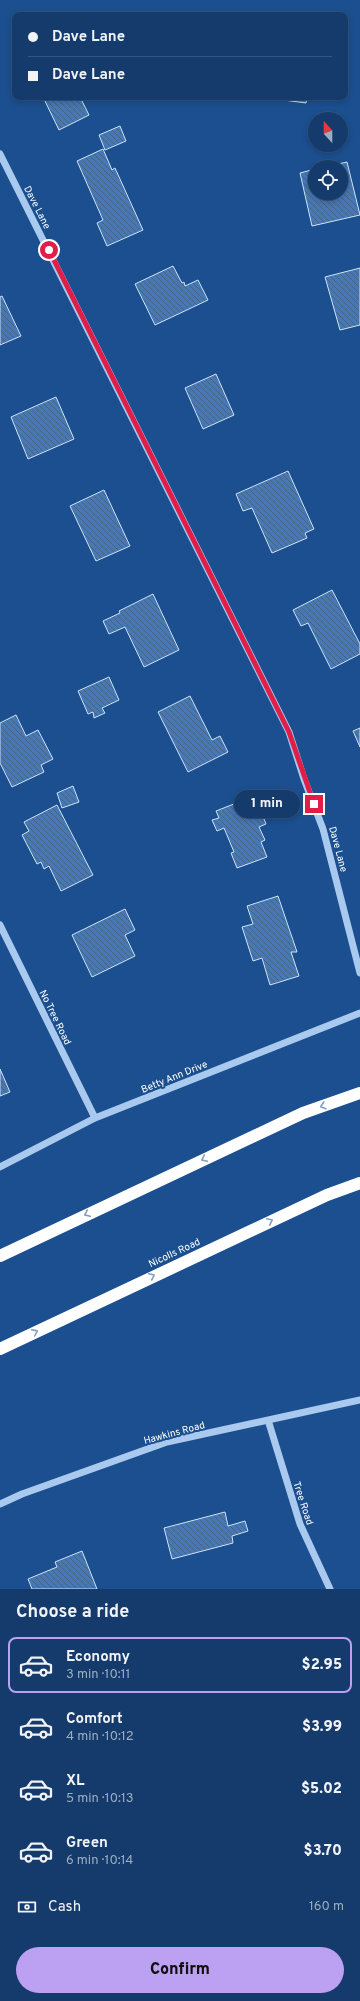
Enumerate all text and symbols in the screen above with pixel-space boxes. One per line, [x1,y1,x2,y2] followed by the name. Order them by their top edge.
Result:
[52,28,125,47] text: Dave Lane
[52,66,125,85] text: Dave Lane
[308,112,348,152] north arrow
[308,112,348,200] map controls
[308,160,348,200] button: locate
[20,184,53,231] street label: Dave Lane
[40,241,58,259] route start
[234,790,300,818] callout: 1 min
[305,795,323,813] route end
[251,796,283,812] text: 1 min
[325,825,350,874] street label: Dave Lane
[36,988,74,1047] street label: No Tree Road
[139,1058,210,1097] street label: Betty Ann Drive
[320,1101,327,1110] one-way arrow
[201,1154,209,1162] one-way arrow
[83,1209,91,1217] one-way arrow
[266,1218,274,1226] one-way arrow
[147,1236,203,1271] street label: Nicolls Road
[148,1273,156,1281] one-way arrow
[31,1329,38,1337] one-way arrow
[142,1419,206,1448] street label: Hawkins Road
[289,1480,316,1527] street label: Tree Road
[16,1601,129,1624] text: Choose a ride
[18,1647,54,1683] icon: car
[66,1648,130,1667] text: Economy
[302,1656,342,1675] text: $2.95
[66,1667,130,1683] text: 3 min · 10:11
[18,1709,54,1745] icon: car
[66,1710,123,1729] text: Comfort
[302,1718,342,1737] text: $3.99
[66,1729,134,1745] text: 4 min · 10:12
[18,1771,54,1807] icon: car
[66,1772,84,1791] text: XL
[301,1780,342,1799] text: $5.02
[66,1791,134,1807] text: 5 min · 10:13
[18,1833,54,1869] icon: car
[66,1834,108,1853] text: Green
[304,1842,342,1861] text: $3.70
[66,1853,133,1869] text: 6 min · 10:14
[16,1896,38,1918] icon: cash
[48,1898,81,1917] text: Cash
[309,1899,344,1915] text: 160 m
[16,1947,344,1993] button: Confirm

